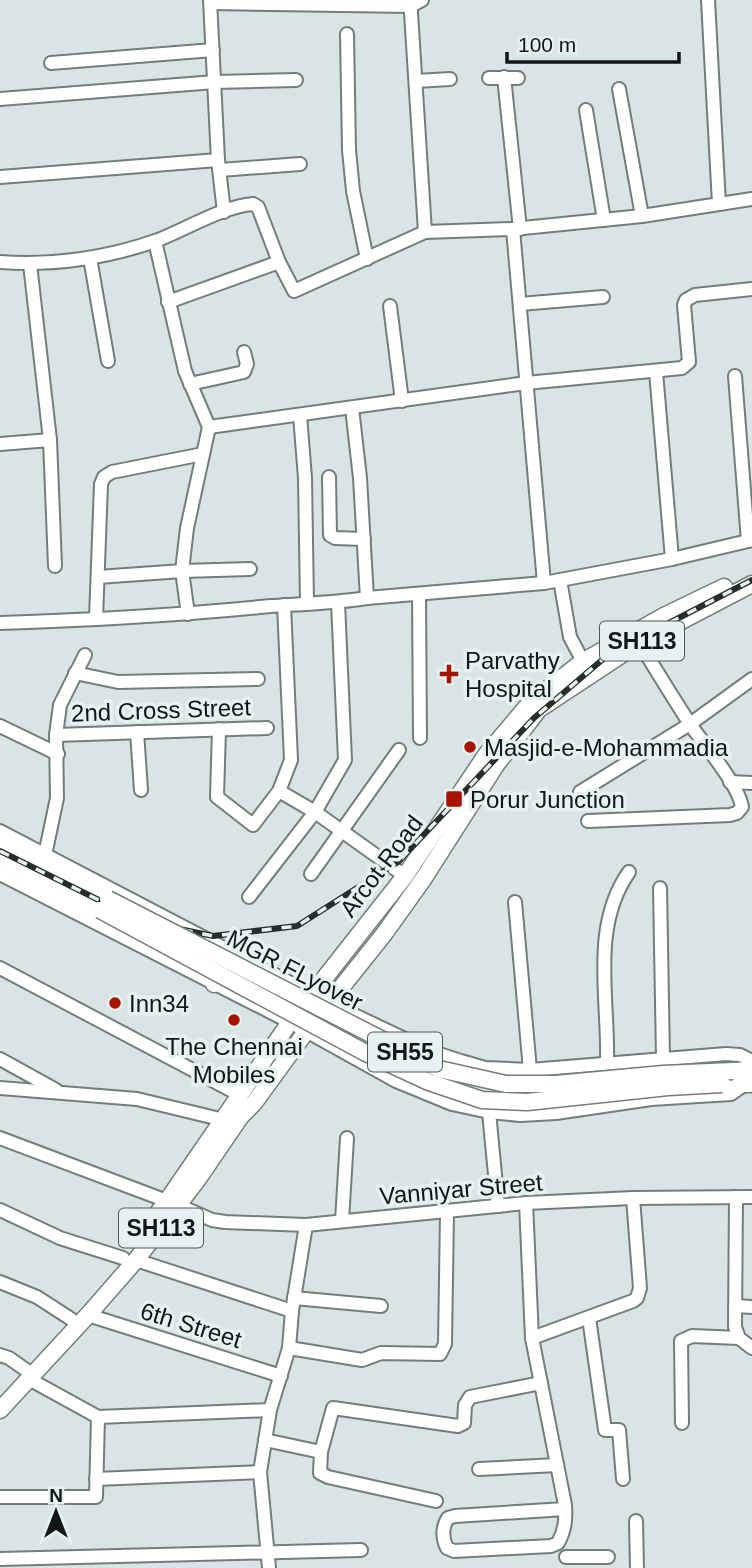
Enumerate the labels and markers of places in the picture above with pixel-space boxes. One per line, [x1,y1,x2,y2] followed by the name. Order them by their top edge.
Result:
[465,647,560,702] place label: Parvathy Hospital
[439,664,459,684] marker: Parvathy Hospital
[484,734,729,761] place label: Masjid-e-Mohammadia
[462,739,478,755] marker: Masjid-e-Mohammadia
[470,786,625,813] place label: Porur Junction
[444,789,464,809] marker: Porur Junction
[129,990,189,1017] place label: Inn34
[107,995,123,1011] marker: Inn34
[226,1012,242,1028] marker: The Chennai Mobiles
[165,1033,303,1088] place label: The Chennai Mobiles

